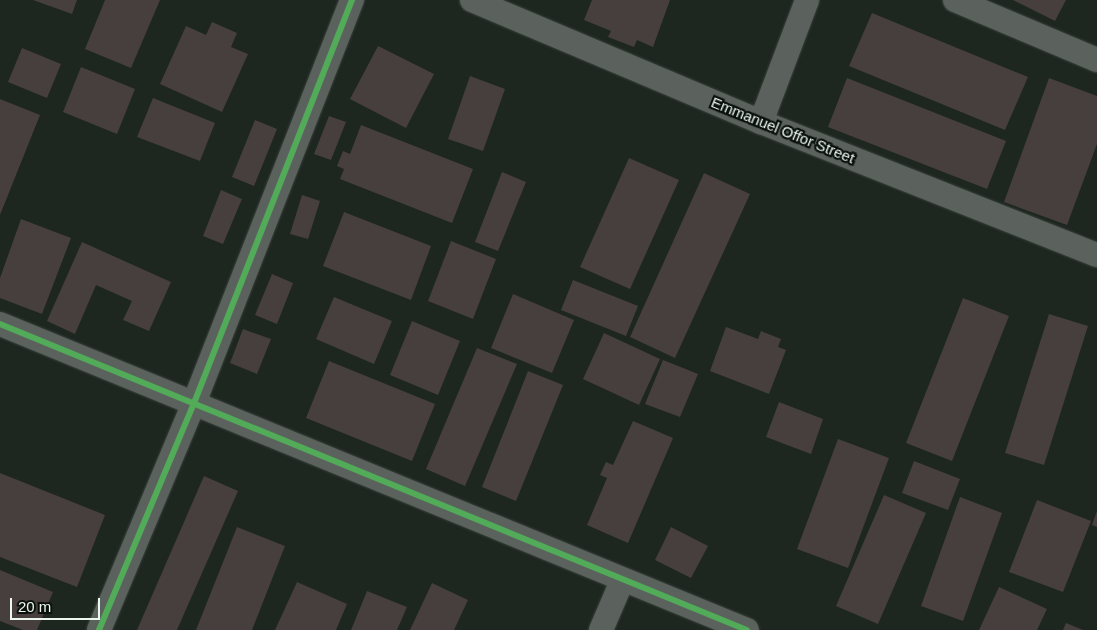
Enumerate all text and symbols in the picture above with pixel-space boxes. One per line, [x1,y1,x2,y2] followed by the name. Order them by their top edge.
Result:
[709,93,857,167] street label: Emmanuel Offor Street
[12,588,102,620] scale bar
[18,598,51,615] text: 20 m

